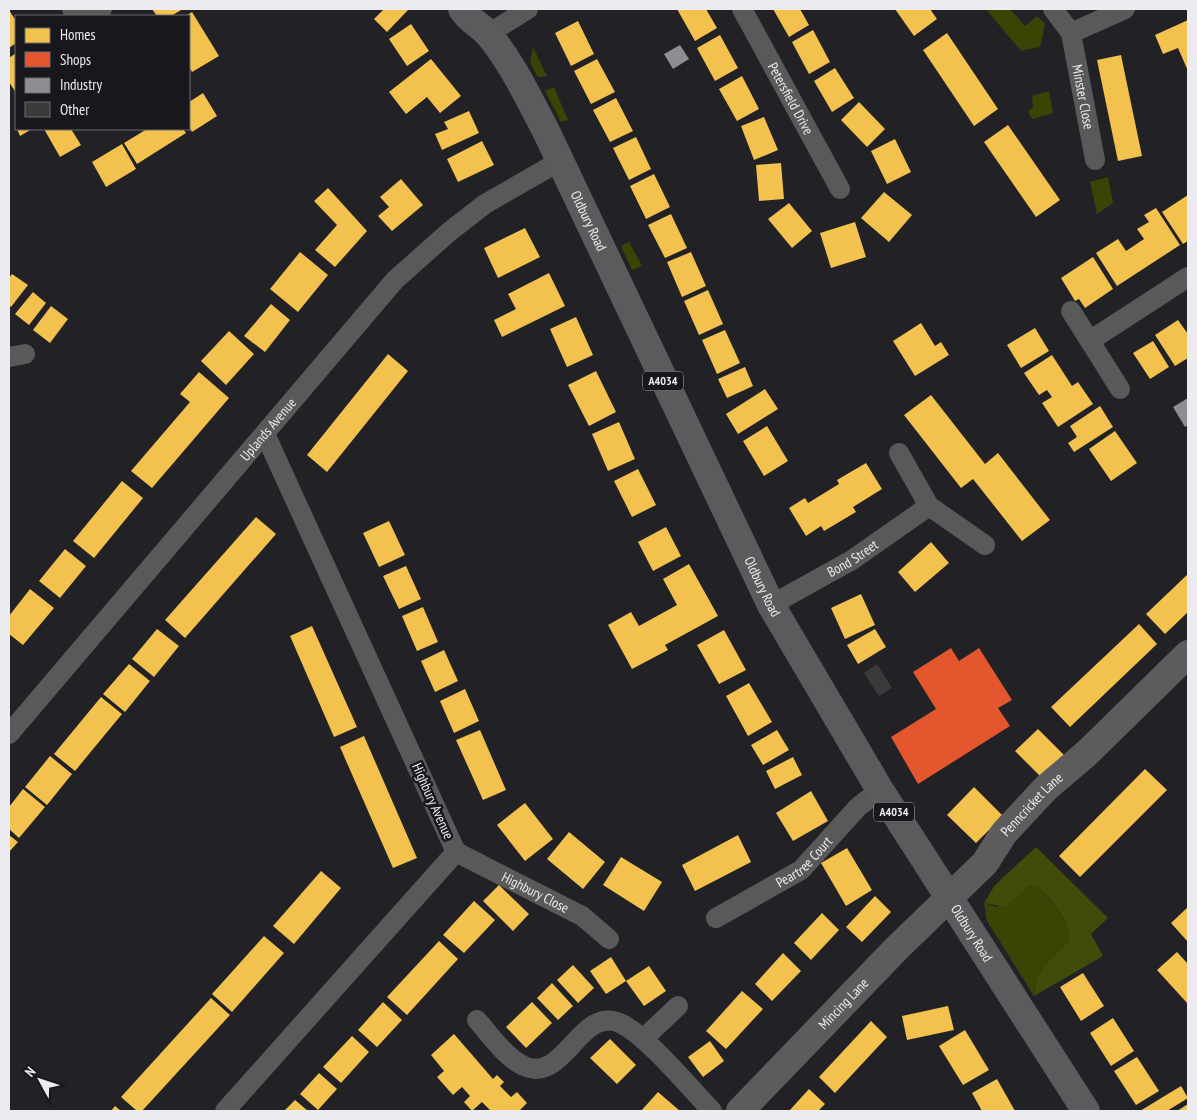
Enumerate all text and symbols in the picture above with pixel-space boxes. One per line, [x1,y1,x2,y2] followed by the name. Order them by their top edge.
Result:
[15,15,190,130] legend
[60,25,96,44] text: Homes
[60,50,91,69] text: Shops
[764,59,818,138] street label: Petersfield Drive
[1068,63,1098,131] street label: Minster Close
[60,75,102,94] text: Industry
[60,100,90,119] text: Other
[567,188,611,254] street label: Oldbury Road
[643,372,683,391] road number: A4034
[236,394,300,465] street label: Uplands Avenue
[824,535,882,581] street label: Bond Street
[740,554,785,620] street label: Oldbury Road
[408,760,458,842] street label: Highbury Avenue
[997,769,1067,840] street label: Penncricket Lane
[874,802,914,822] road number: A4034
[773,832,836,891] street label: Peartree Court
[499,868,572,917] street label: Highbury Close
[947,901,997,965] street label: Oldbury Road
[814,974,872,1033] street label: Mincing Lane
[15,1055,65,1105] north arrow
[21,1063,39,1080] text: N

